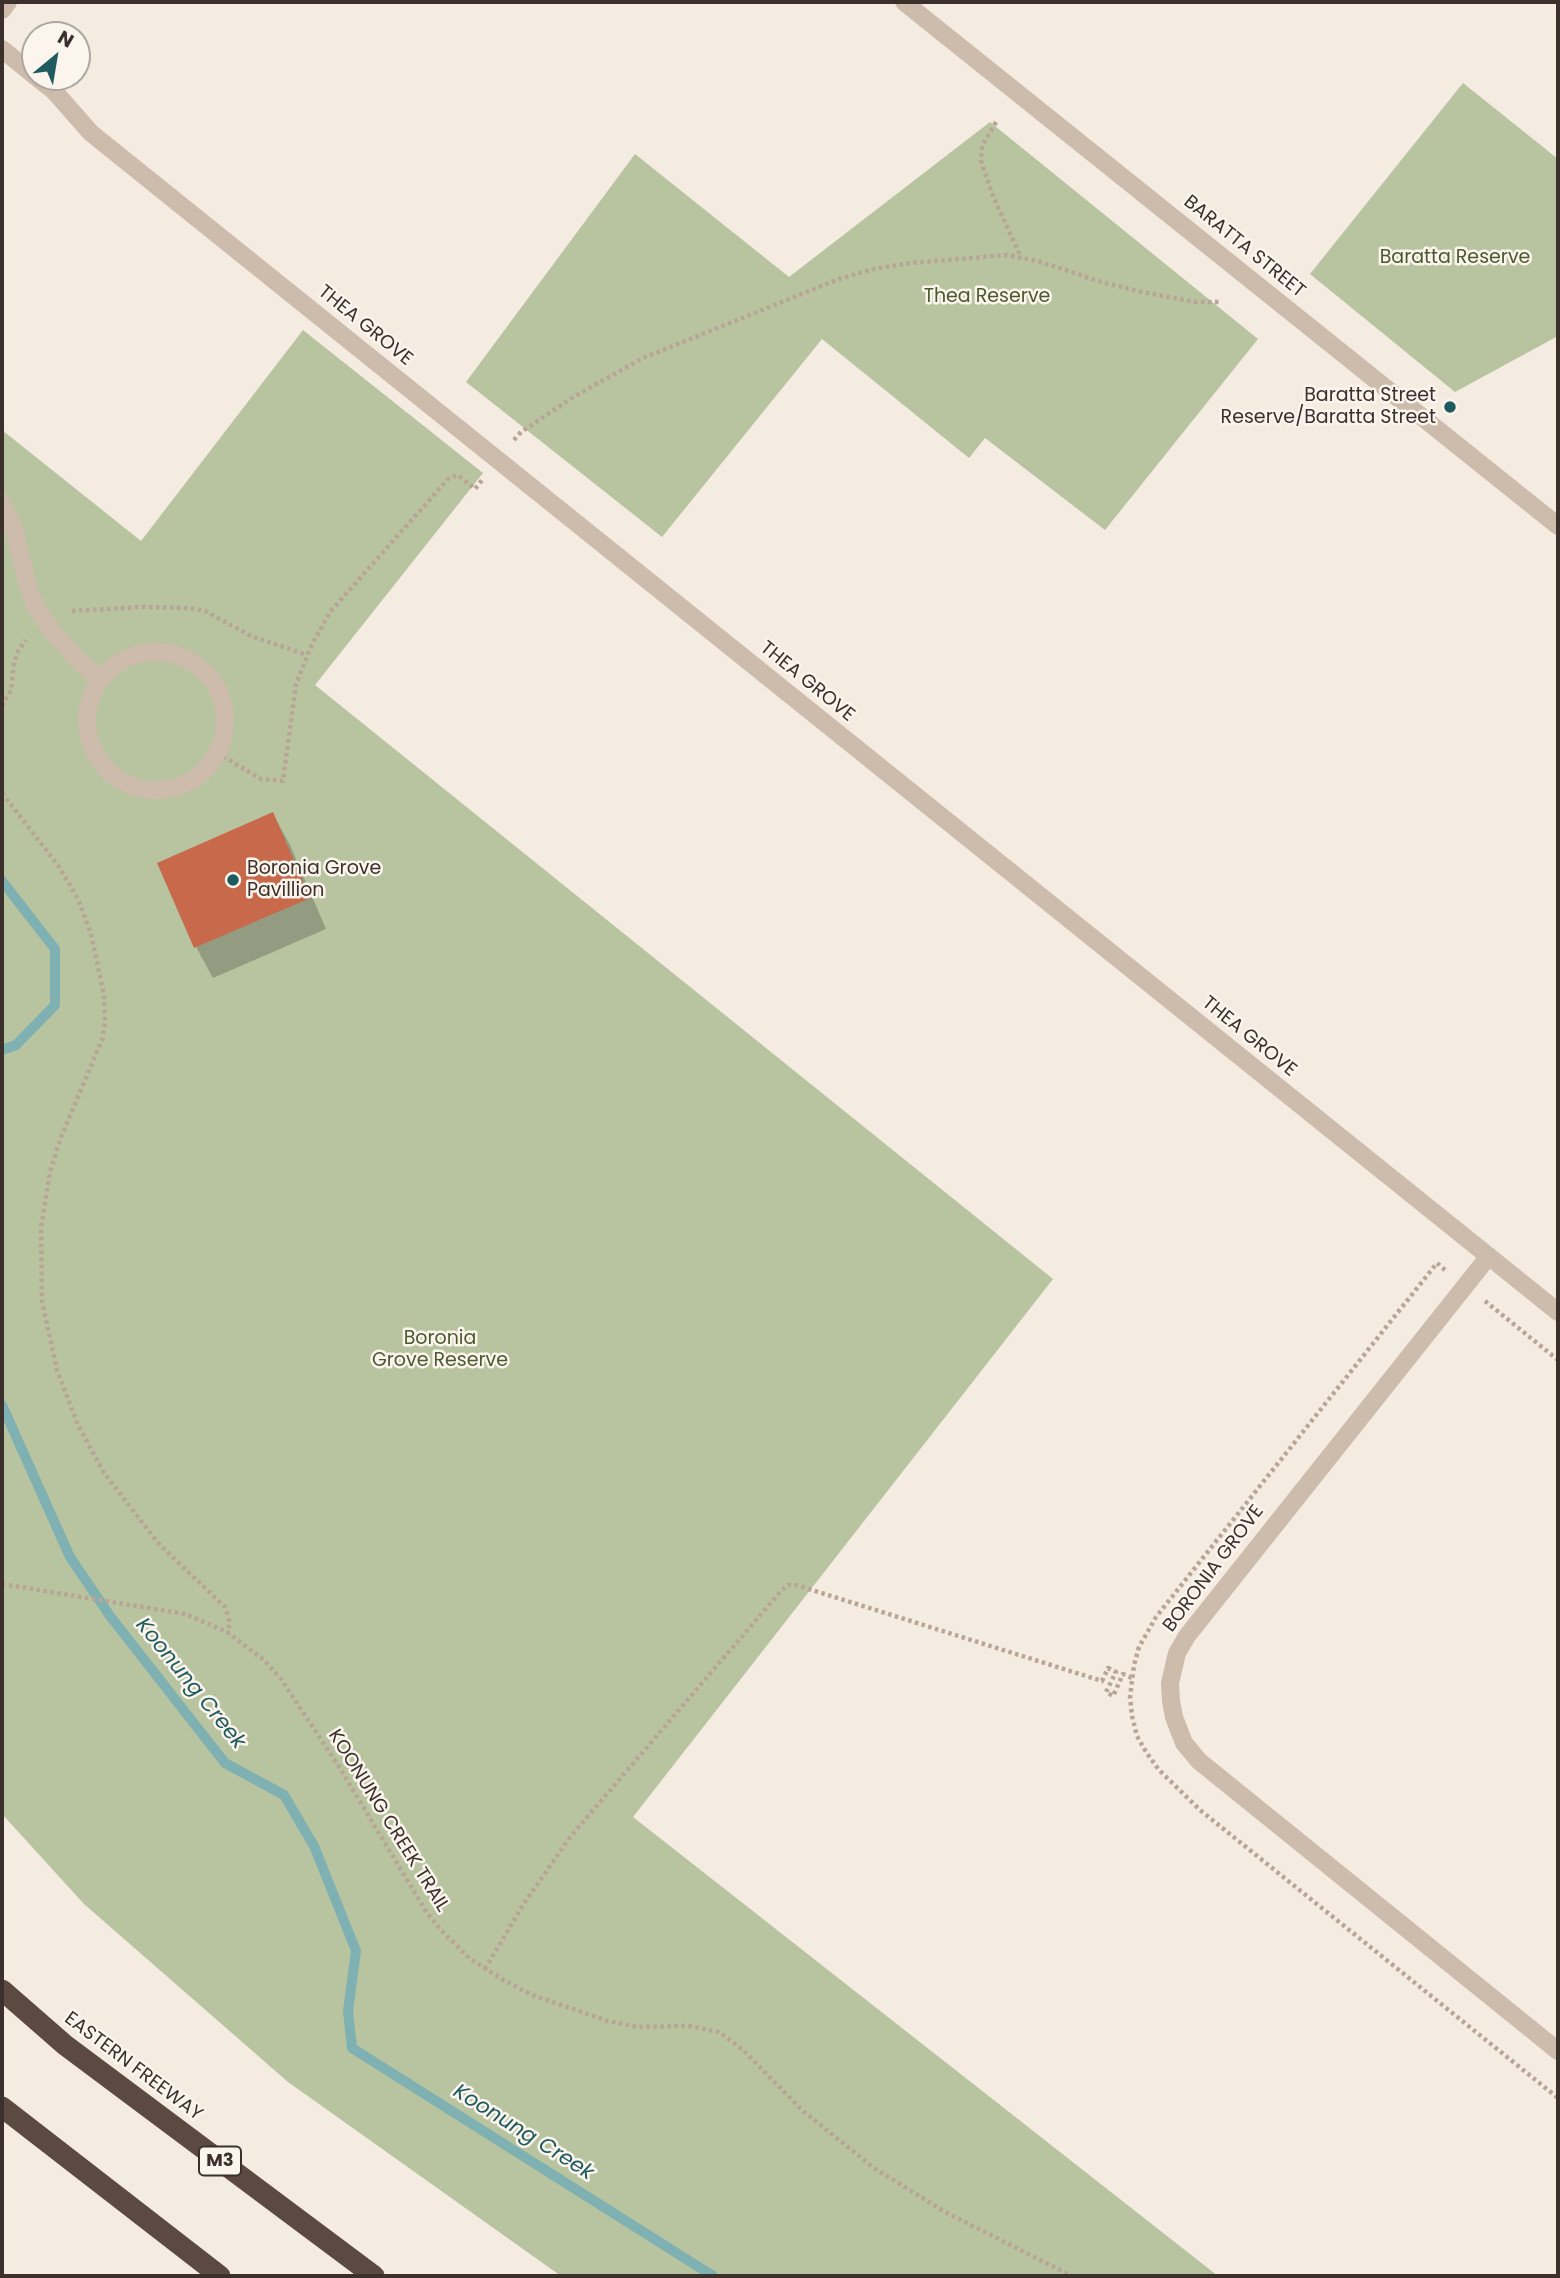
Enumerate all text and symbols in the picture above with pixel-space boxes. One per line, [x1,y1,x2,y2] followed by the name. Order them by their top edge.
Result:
[21,21,91,91] north arrow
[53,24,79,54] text: N
[1179,191,1309,303] street label: BARATTA STREET
[1380,247,1530,269] park label: Baratta Reserve
[313,281,417,371] street label: THEA GROVE
[924,286,1050,308] park label: Thea Reserve
[1221,385,1436,429] place label: Baratta Street Reserve/Baratta Street
[1442,399,1458,415] marker: Baratta Street Reserve/Baratta Street
[755,637,859,727] street label: THEA GROVE
[247,858,381,902] place label: Boronia Grove Pavillion
[225,872,241,888] marker: Boronia Grove Pavillion
[1197,992,1301,1082] street label: THEA GROVE
[372,1328,508,1372] park label: Boronia Grove Reserve
[1159,1501,1269,1637] street label: BORONIA GROVE
[130,1613,250,1755] water label: Koonung Creek
[323,1726,453,1916] street label: KOONUNG CREEK TRAIL
[60,2008,206,2126] street label: EASTERN FREEWAY
[448,2080,598,2186] water label: Koonung Creek
[199,2146,241,2176] road number: M3

